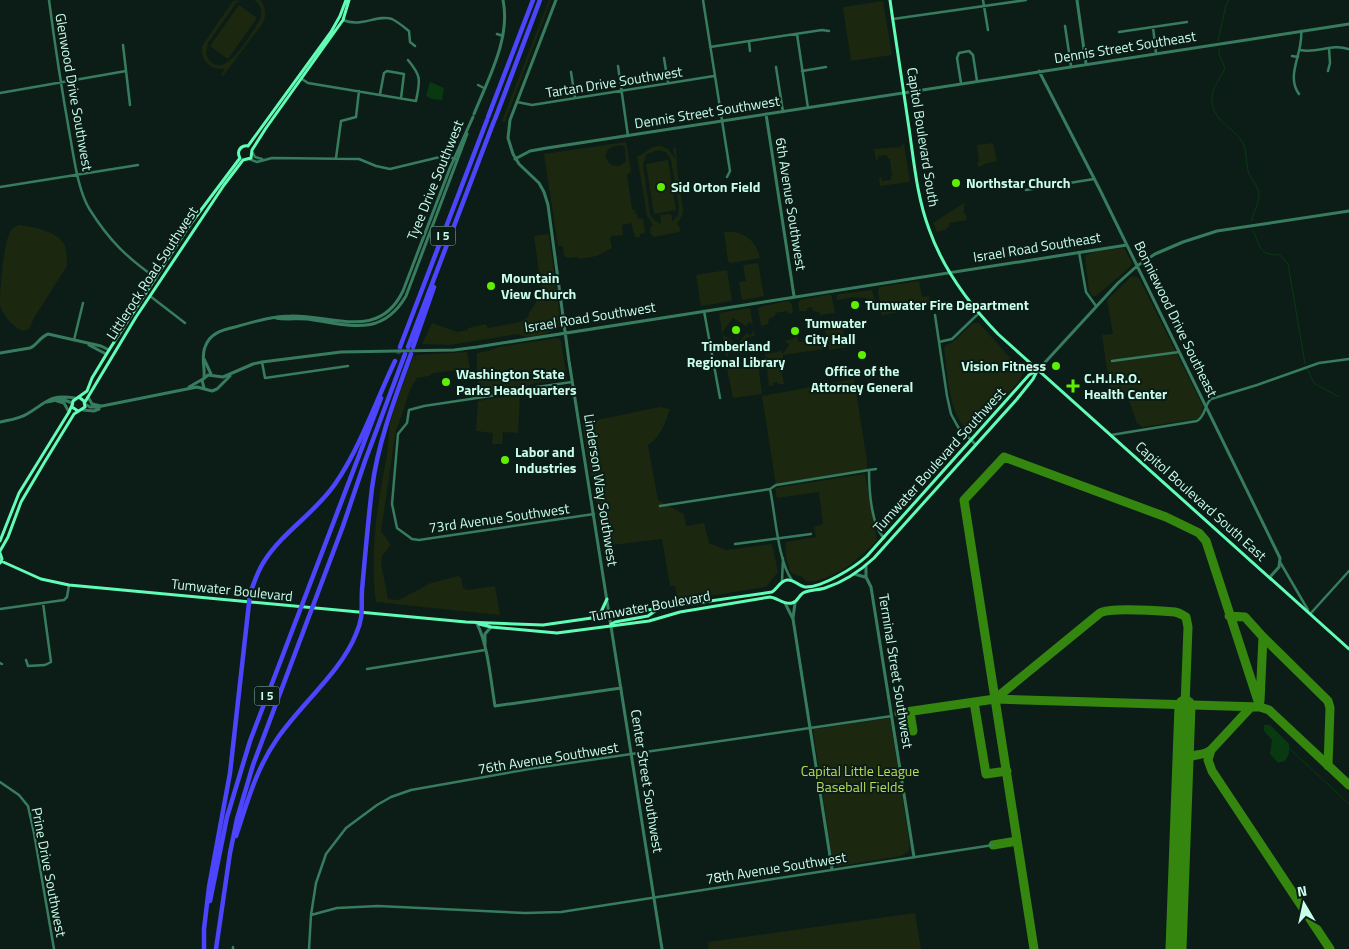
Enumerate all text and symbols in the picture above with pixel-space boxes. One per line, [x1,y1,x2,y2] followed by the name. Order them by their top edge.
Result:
[50,11,99,173] street label: Glenwood Drive Southwest
[1052,25,1197,68] street label: Dennis Street Southeast
[544,60,684,103] street label: Tartan Drive Southwest
[902,66,945,208] street label: Capitol Boulevard South
[633,90,781,133] street label: Dennis Street Southwest
[401,117,468,243] street label: Tyee Drive Southwest
[771,136,812,272] street label: 6th Avenue Southwest
[966,172,1071,193] place label: Northstar Church
[671,176,760,197] place label: Sid Orton Field
[950,177,962,189] marker: Northstar Church
[655,181,667,193] marker: Sid Orton Field
[101,202,203,344] street label: Littlerock Road Southwest
[972,226,1102,267] street label: Israel Road Southeast
[430,227,456,246] road number: I 5
[1130,237,1223,400] street label: Bonniewood Drive Southeast
[501,267,576,304] place label: Mountain View Church
[485,280,497,292] marker: Mountain View Church
[865,294,1029,315] place label: Tumwater Fire Department
[523,296,657,337] street label: Israel Road Southwest
[849,299,861,311] marker: Tumwater Fire Department
[805,312,866,349] place label: Tumwater City Hall
[730,324,742,336] marker: Timberland Regional Library
[789,325,801,337] marker: Tumwater City Hall
[687,335,785,372] place label: Timberland Regional Library
[856,349,868,361] marker: Office of the Attorney General
[961,355,1046,376] place label: Vision Fitness
[811,360,913,397] place label: Office of the Attorney General
[1050,360,1062,372] marker: Vision Fitness
[456,363,577,400] place label: Washington State Parks Headquarters
[1084,367,1167,404] place label: C.H.I.R.O. Health Center
[440,376,452,388] marker: Washington State Parks Headquarters
[1066,379,1080,393] marker: C.H.I.R.O. Health Center
[868,382,1010,537] street label: Tumwater Boulevard Southwest
[579,412,624,568] street label: Linderson Way Southwest
[1131,436,1272,565] street label: Capitol Boulevard South East
[515,441,577,478] place label: Labor and Industries
[499,454,511,466] marker: Labor and Industries
[427,497,571,538] street label: 73rd Avenue Southwest
[170,573,294,606] street label: Tumwater Boulevard
[588,585,712,626] street label: Tumwater Boulevard
[874,592,919,750] street label: Terminal Street Southwest
[254,686,280,706] road number: I 5
[626,708,669,854] street label: Center Street Southwest
[476,736,620,779] street label: 76th Avenue Southwest
[801,760,919,797] park label: Capital Little League Baseball Fields
[27,805,72,939] street label: Prine Drive Southwest
[704,846,848,889] street label: 78th Avenue Southwest
[1279,879,1329,929] north arrow
[1295,880,1308,902] text: N

